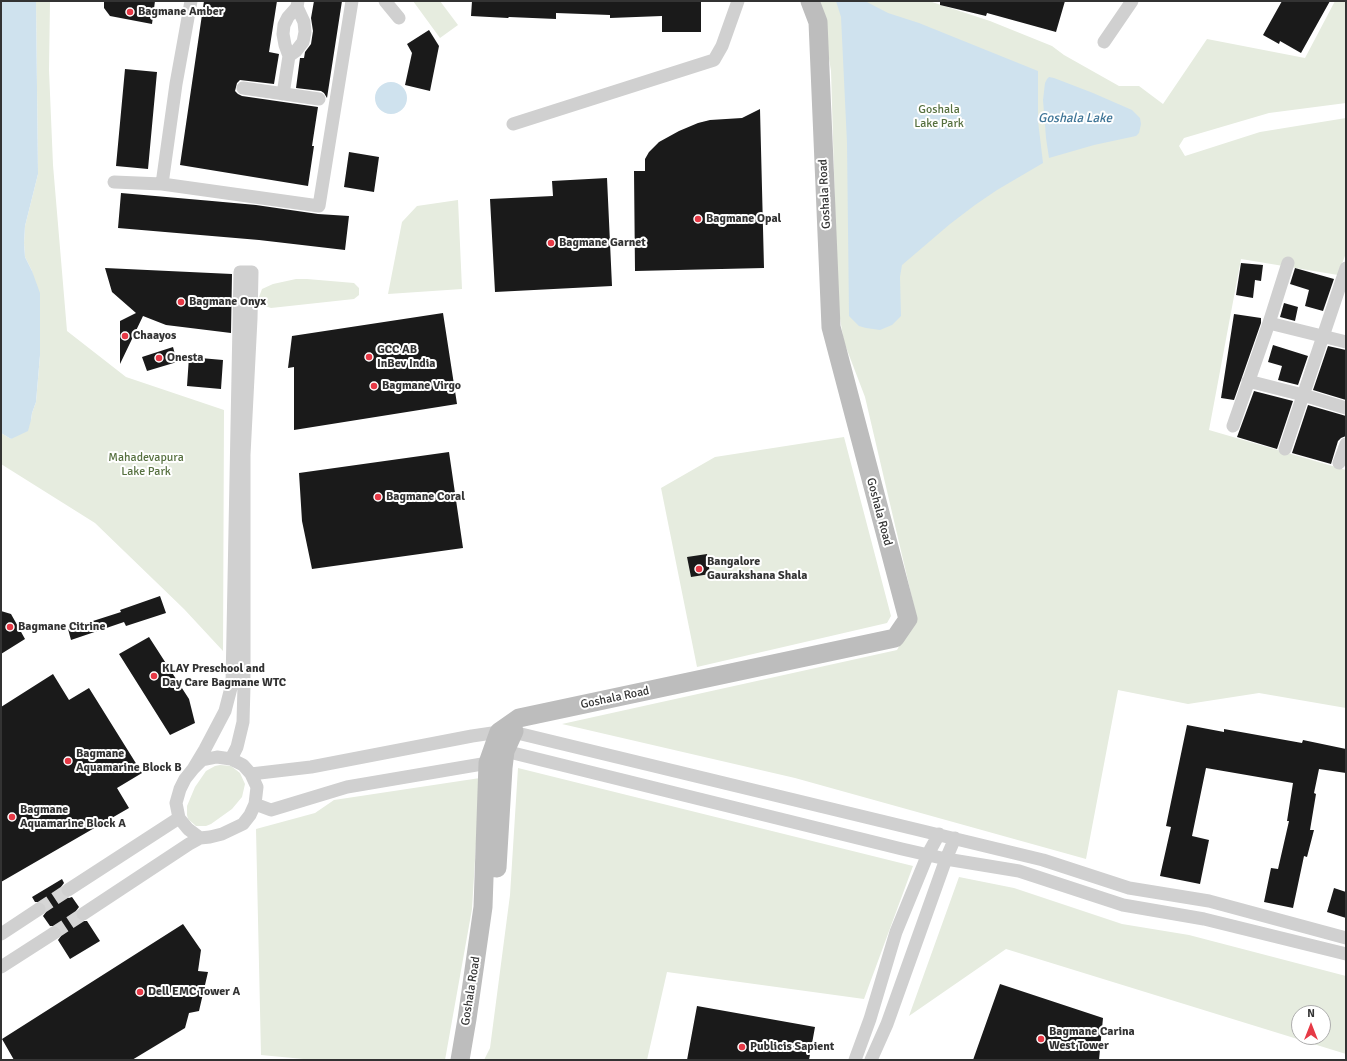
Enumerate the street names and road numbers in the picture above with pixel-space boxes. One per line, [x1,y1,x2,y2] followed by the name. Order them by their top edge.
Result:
[816,159,834,229] street label: Goshala Road
[863,476,895,548] street label: Goshala Road
[579,684,651,712] street label: Goshala Road
[458,955,484,1027] street label: Goshala Road

